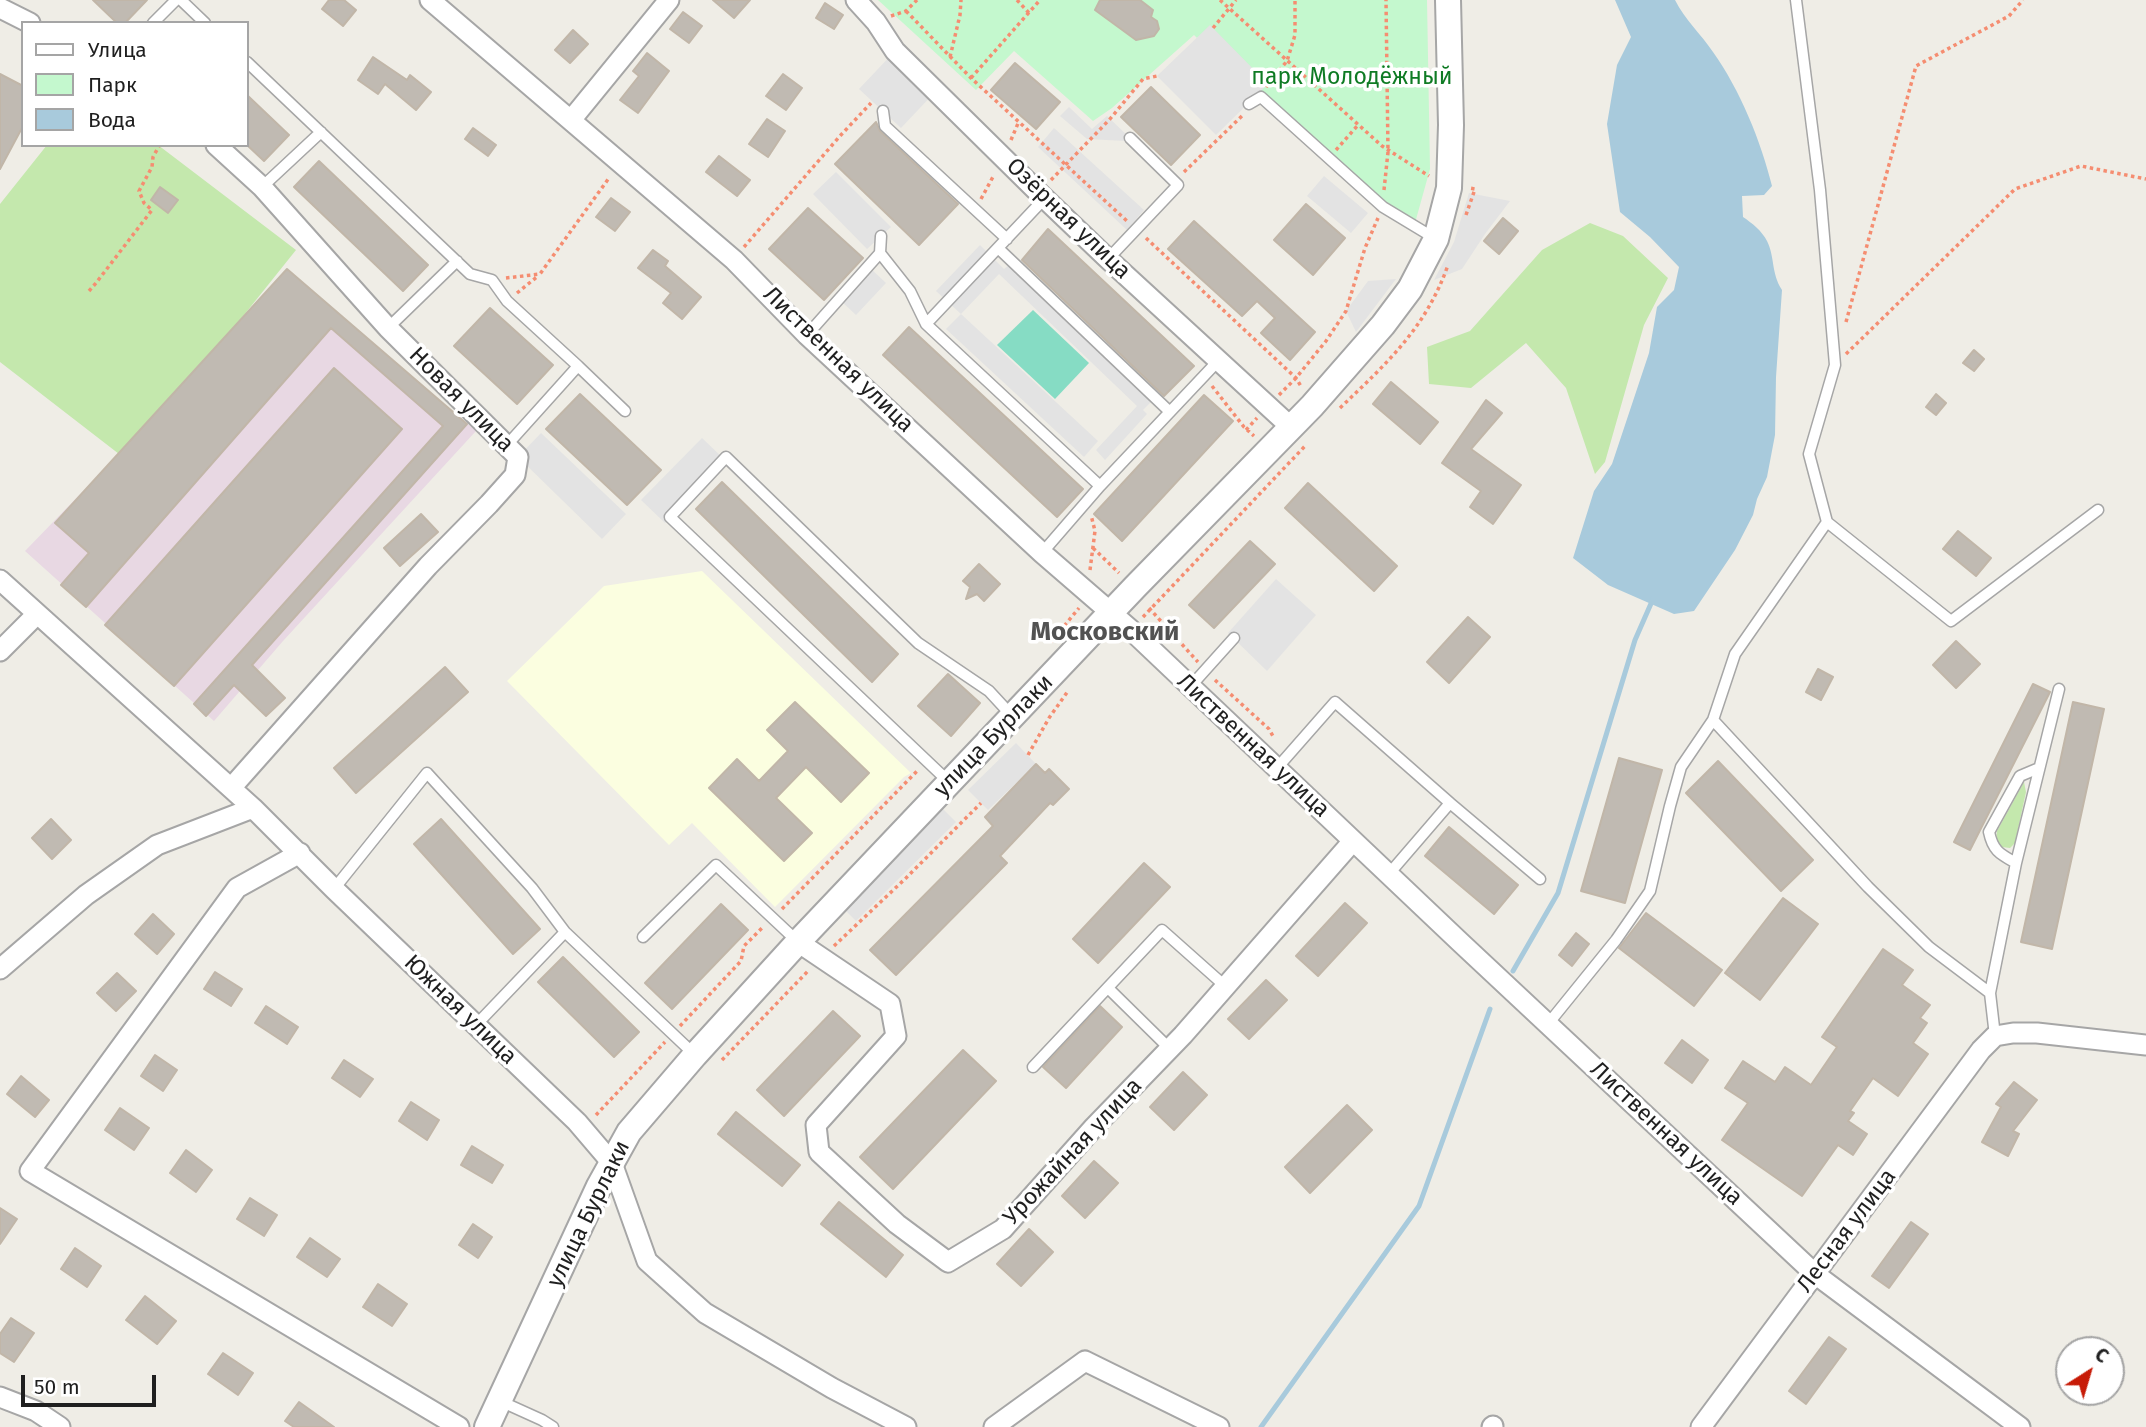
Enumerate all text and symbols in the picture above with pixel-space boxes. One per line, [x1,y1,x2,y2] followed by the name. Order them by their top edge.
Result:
[21,21,248,147] legend
[88,37,147,63] text: Улица
[1251,64,1453,92] park label: парк Молодёжный
[88,72,137,98] text: Парк
[88,107,136,133] text: Вода
[1000,153,1136,285] street label: Озёрная улица
[757,281,919,439] street label: Лиственная улица
[403,342,519,458] street label: Новая улица
[1031,617,1179,649] district label: Московский
[1171,668,1335,824] street label: Лиственная улица
[929,669,1059,803] street label: улица Бурлаки
[398,949,522,1071] street label: Южная улица
[1584,1056,1748,1212] street label: Лиственная улица
[998,1073,1148,1231] street label: Урожайная улица
[542,1136,636,1292] street label: улица Бурлаки
[1792,1164,1902,1298] street label: Лесная улица
[2055,1336,2125,1406] north arrow
[2090,1343,2113,1368] text: С
[24,1360,159,1404] scale bar
[34,1374,80,1400] text: 50 m

